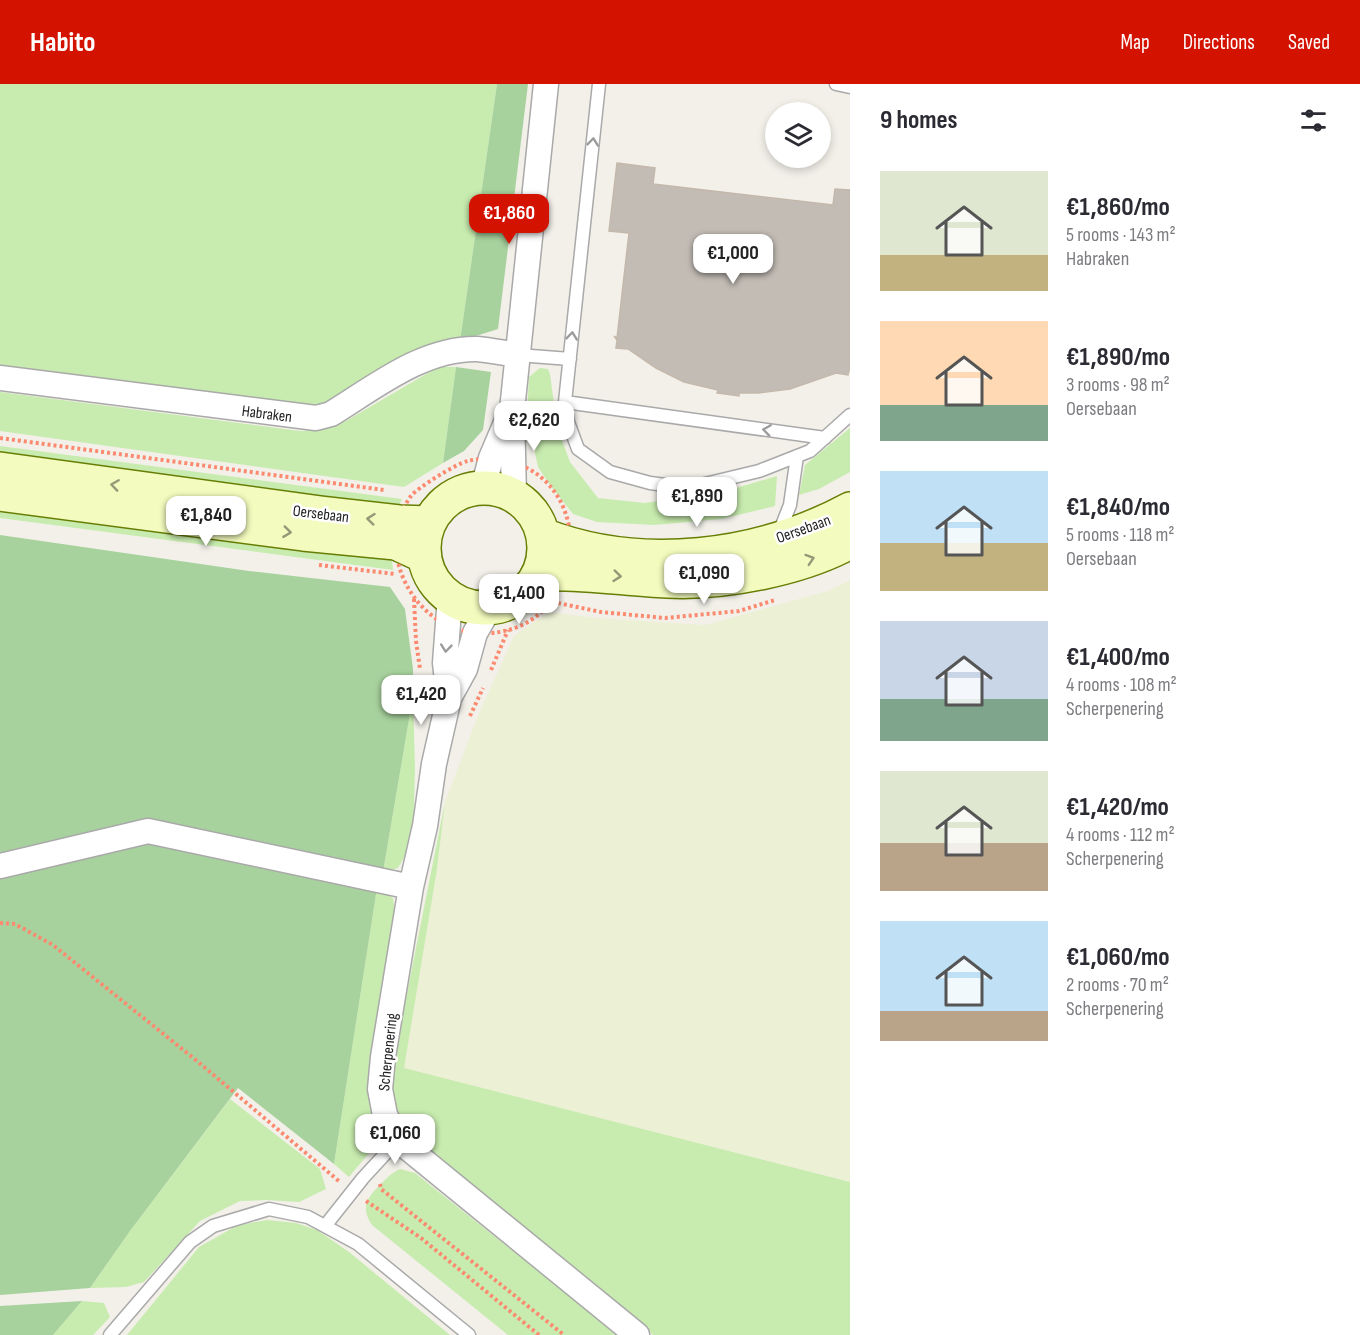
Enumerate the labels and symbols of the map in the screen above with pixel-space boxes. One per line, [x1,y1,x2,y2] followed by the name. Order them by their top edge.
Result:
[586,138,599,147] one-way arrow
[460,194,558,245] pin: €1,860
[684,234,782,285] pin: €1,000
[565,332,578,341] one-way arrow
[485,401,583,452] pin: €2,620
[241,402,293,427] street label: Habraken
[763,424,772,436] one-way arrow
[648,477,746,528] pin: €1,890
[111,479,120,491] one-way arrow
[157,496,255,547] pin: €1,840
[292,502,350,527] street label: Oersebaan
[774,511,833,548] street label: Oersebaan
[366,513,376,526] one-way arrow
[282,526,292,538] one-way arrow
[655,554,753,605] pin: €1,090
[804,554,815,566] one-way arrow
[613,569,622,582] one-way arrow
[470,574,568,625] pin: €1,400
[440,643,453,652] one-way arrow
[372,675,470,726] pin: €1,420
[375,1012,402,1092] street label: Scherpenering
[346,1114,444,1165] pin: €1,060

